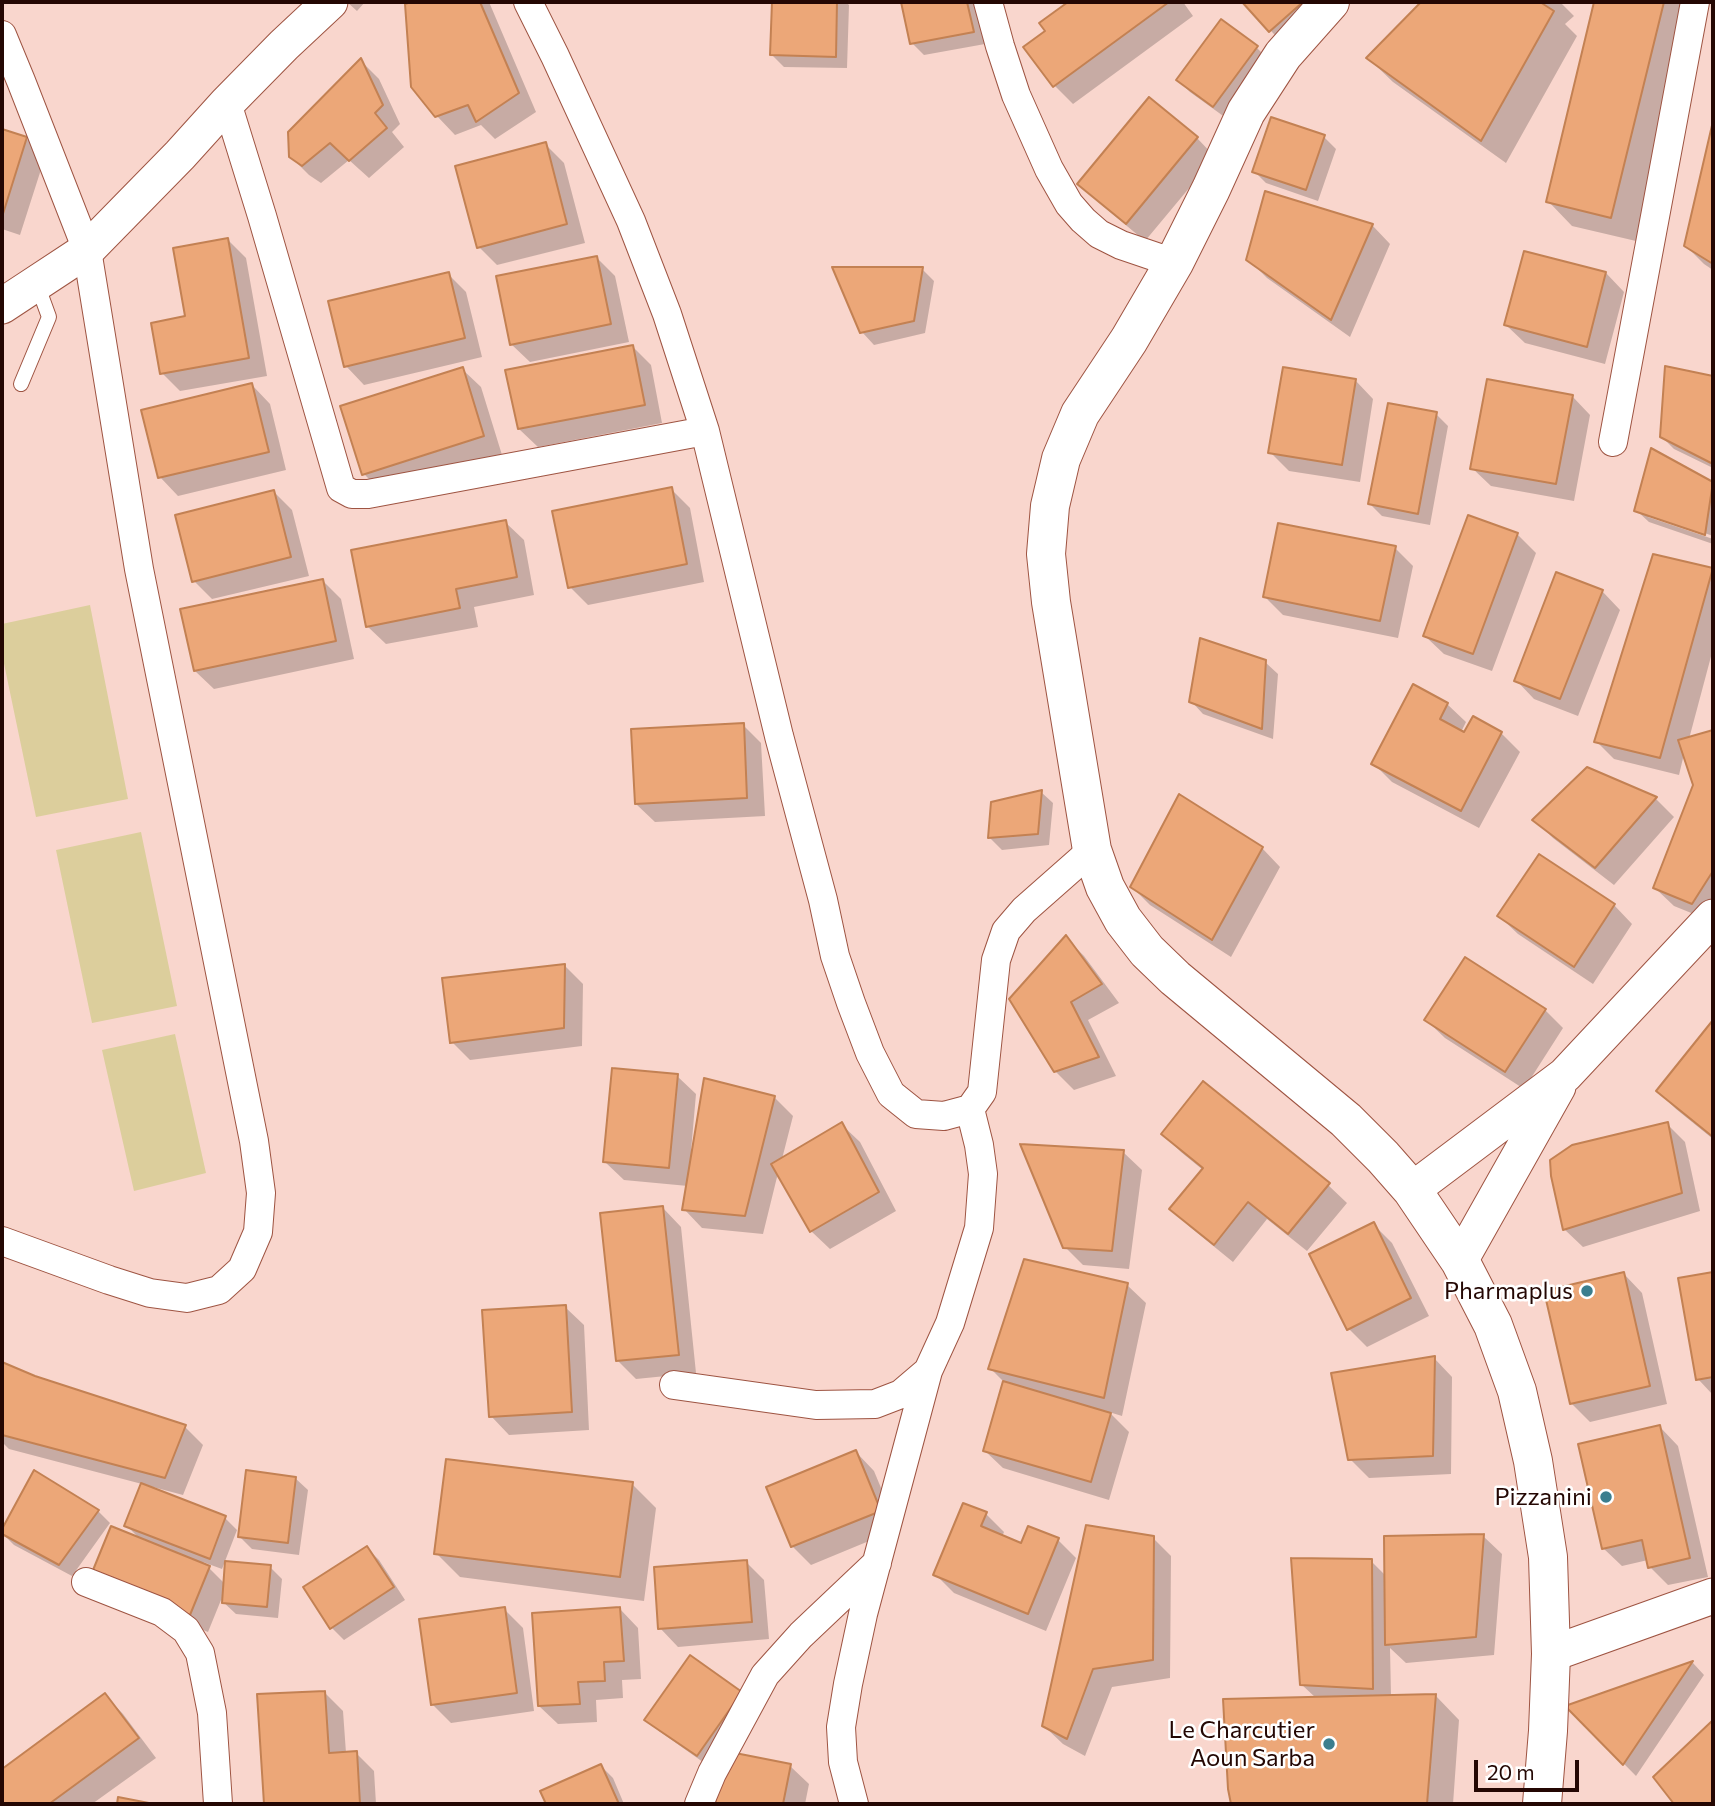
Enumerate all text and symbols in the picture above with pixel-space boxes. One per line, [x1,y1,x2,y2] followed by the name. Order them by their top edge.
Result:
[1444,1277,1573,1305] place label: Pharmaplus
[1579,1283,1595,1299] marker: Pharmaplus
[1495,1483,1592,1511] place label: Pizzanini
[1598,1489,1614,1505] marker: Pizzanini
[1169,1716,1315,1772] place label: Le Charcutier Aoun Sarba
[1321,1736,1337,1752] marker: Le Charcutier Aoun Sarba
[1477,1746,1582,1790] scale bar
[1487,1759,1535,1784] text: 20 m

